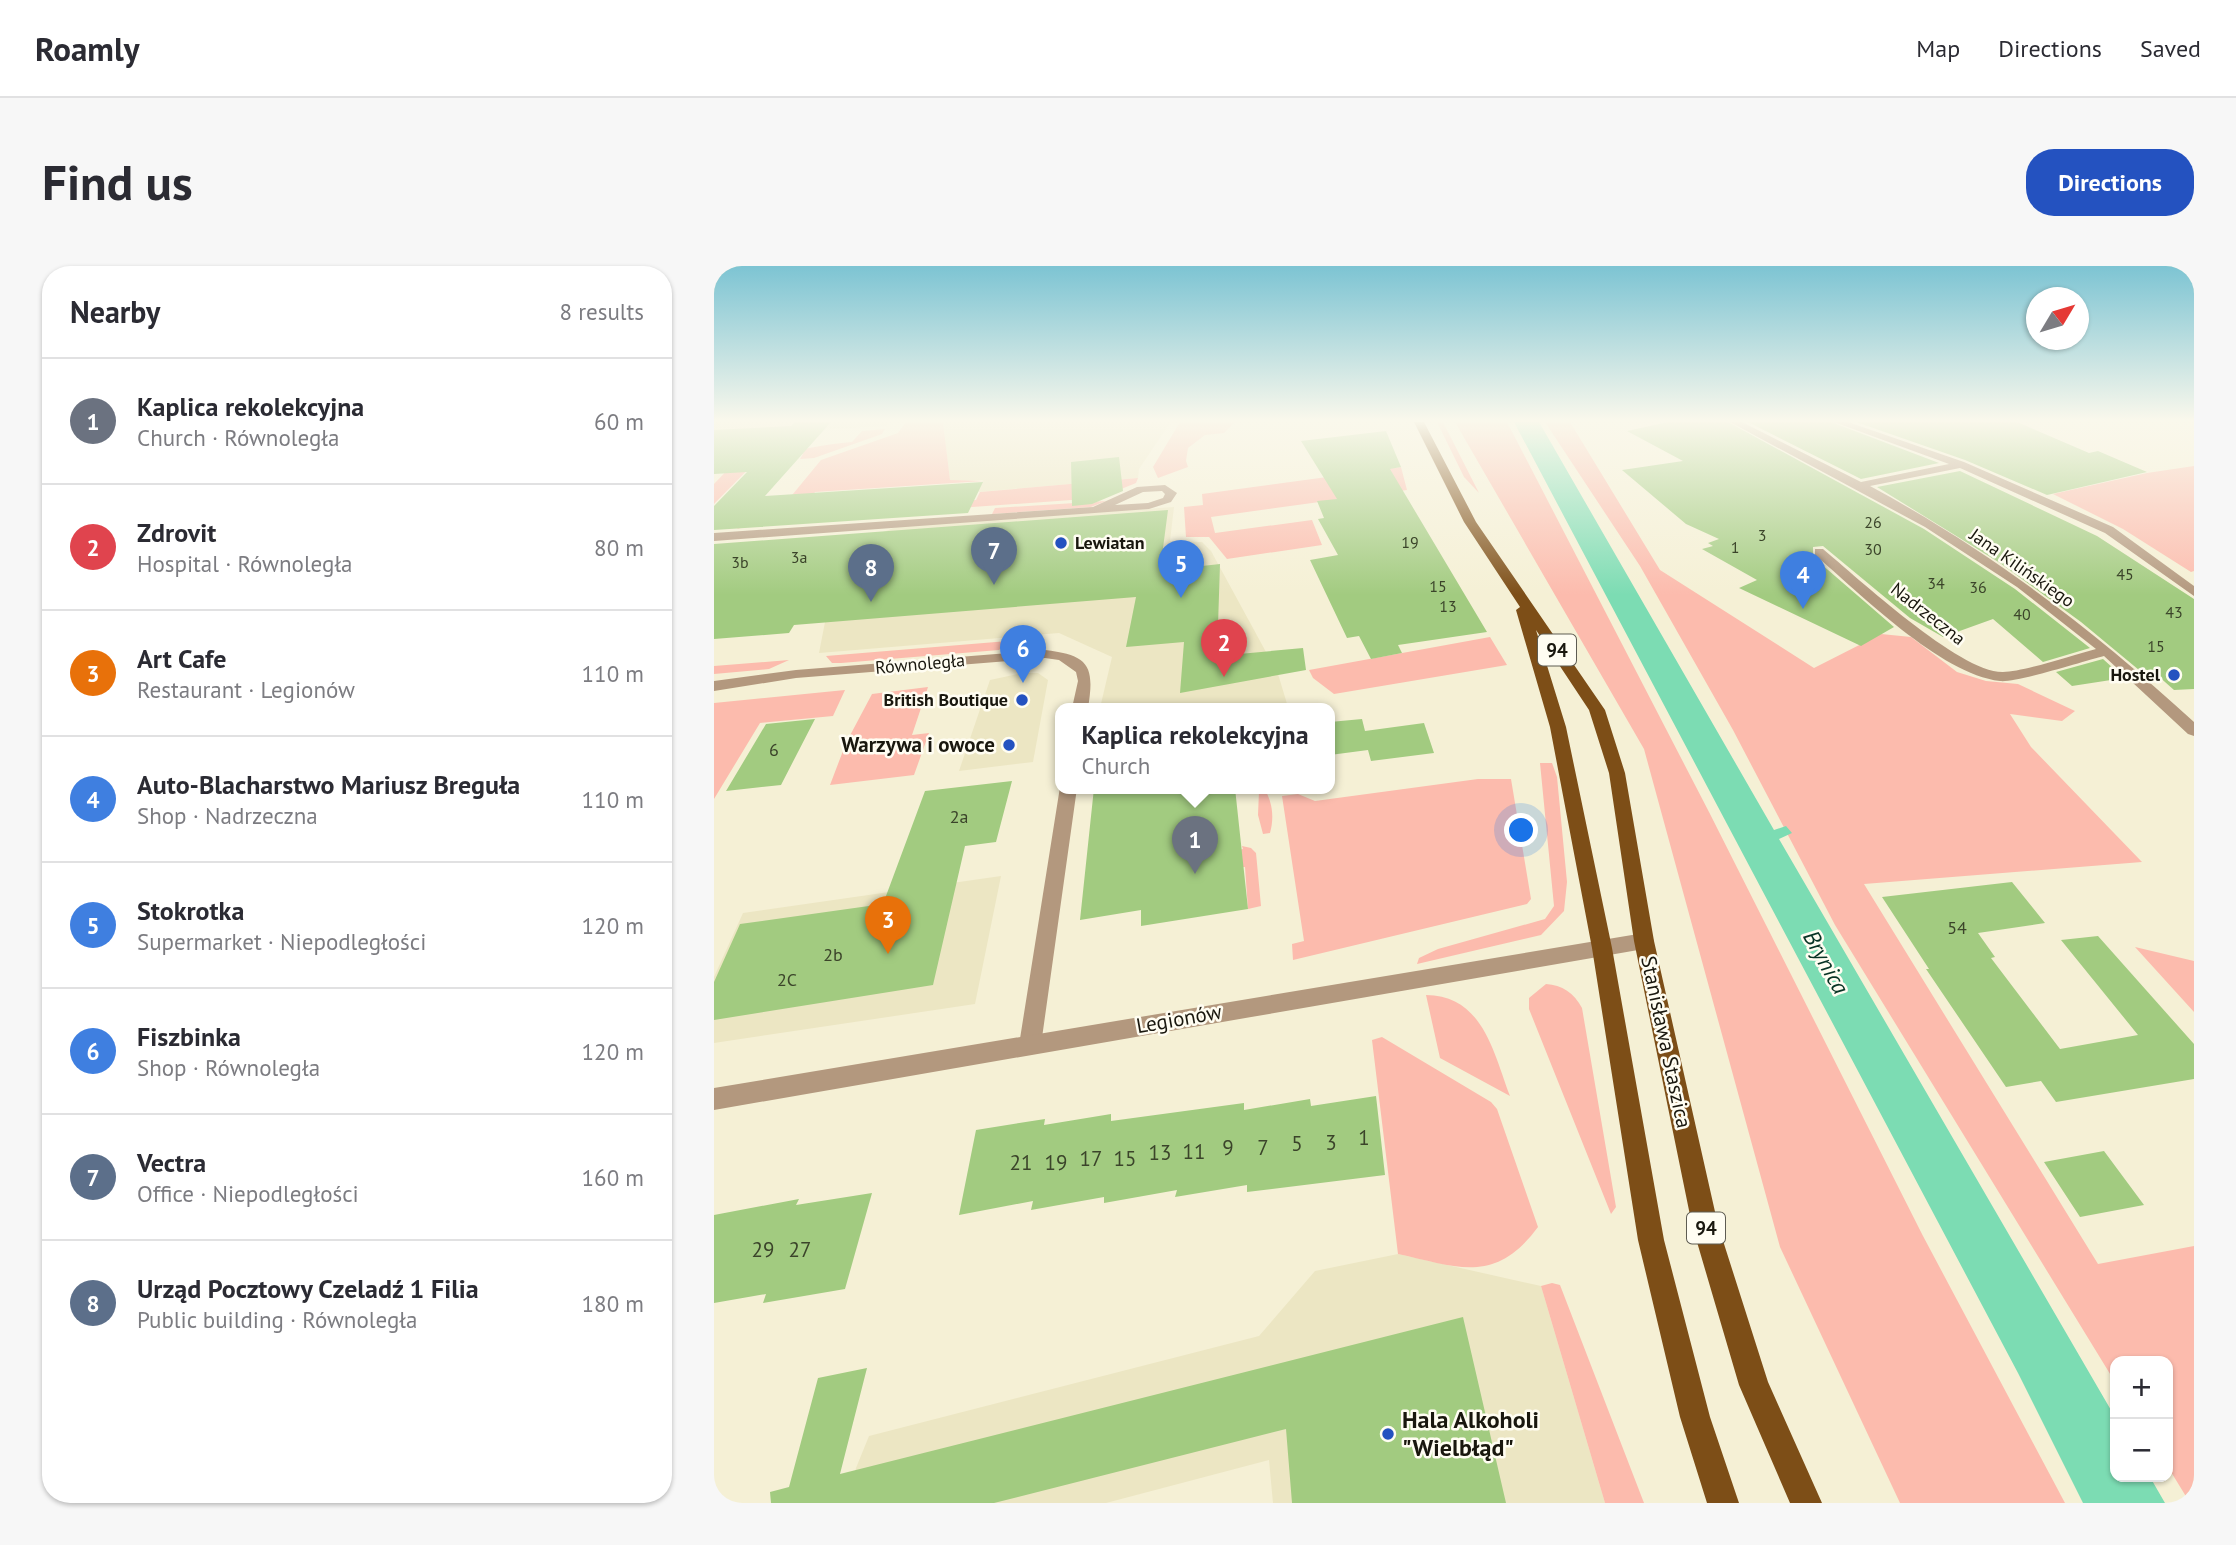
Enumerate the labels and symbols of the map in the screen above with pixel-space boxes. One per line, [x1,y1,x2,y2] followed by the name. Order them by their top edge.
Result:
[2026,287,2089,350] north arrow
[1864,512,1882,532] house number: 26
[1965,522,2079,612] street label: Jana Kilińskiego
[1758,525,1766,545] house number: 3
[971,527,1017,585] pin: 7
[1075,531,1144,554] place label: Lewiatan
[1401,532,1419,552] house number: 19
[1053,535,1069,551] marker: Lewiatan
[1731,537,1739,557] house number: 1
[1864,539,1882,559] house number: 30
[1158,540,1204,598] pin: 5
[848,544,894,602] pin: 8
[791,547,807,567] house number: 3a
[1780,551,1826,609] pin: 4
[731,552,749,572] house number: 3b
[2116,564,2134,584] house number: 45
[1927,573,1945,593] house number: 34
[1429,576,1447,596] house number: 15
[1886,577,1970,650] street label: Nadrzeczna
[1969,577,1987,597] house number: 36
[1439,596,1457,616] house number: 13
[2165,602,2183,622] house number: 43
[2013,604,2031,624] house number: 40
[1201,619,1247,677] pin: 2
[1000,625,1046,683] pin: 6
[1538,634,1576,666] road number: 94
[2147,636,2165,656] house number: 15
[874,648,966,679] street label: Równoległa
[2110,663,2161,686] place label: Hostel
[2166,667,2182,683] marker: Hostel
[884,688,1008,711] place label: British Boutique
[1014,692,1030,708] marker: British Boutique
[841,731,995,758] place label: Warzywa i owoce
[1001,737,1017,753] marker: Warzywa i owoce
[769,738,779,761] house number: 6
[950,805,968,828] house number: 2a
[1504,813,1538,847] your location
[1172,816,1218,874] pin: 1
[865,896,911,954] pin: 3
[1947,916,1967,939] house number: 54
[1797,925,1856,999] water label: Brynica
[823,943,843,966] house number: 2b
[1635,953,1698,1130] street label: Stanisława Staszica
[777,968,797,991] house number: 2C
[1134,998,1224,1039] street label: Legionów
[1358,1124,1370,1151] house number: 1
[1325,1129,1337,1156] house number: 3
[1291,1130,1303,1157] house number: 5
[1222,1134,1234,1161] house number: 9
[1257,1134,1269,1161] house number: 7
[1183,1138,1205,1165] house number: 11
[1149,1139,1171,1166] house number: 13
[1080,1145,1102,1172] house number: 17
[1114,1145,1136,1172] house number: 15
[1010,1149,1032,1176] house number: 21
[1045,1149,1067,1176] house number: 19
[1687,1212,1725,1244] road number: 94
[752,1236,774,1263] house number: 29
[789,1236,811,1263] house number: 27
[1402,1404,1539,1463] place label: Hala Alkoholi "Wielbłąd"
[1380,1426,1396,1442] marker: Hala Alkoholi "Wielbłąd"

